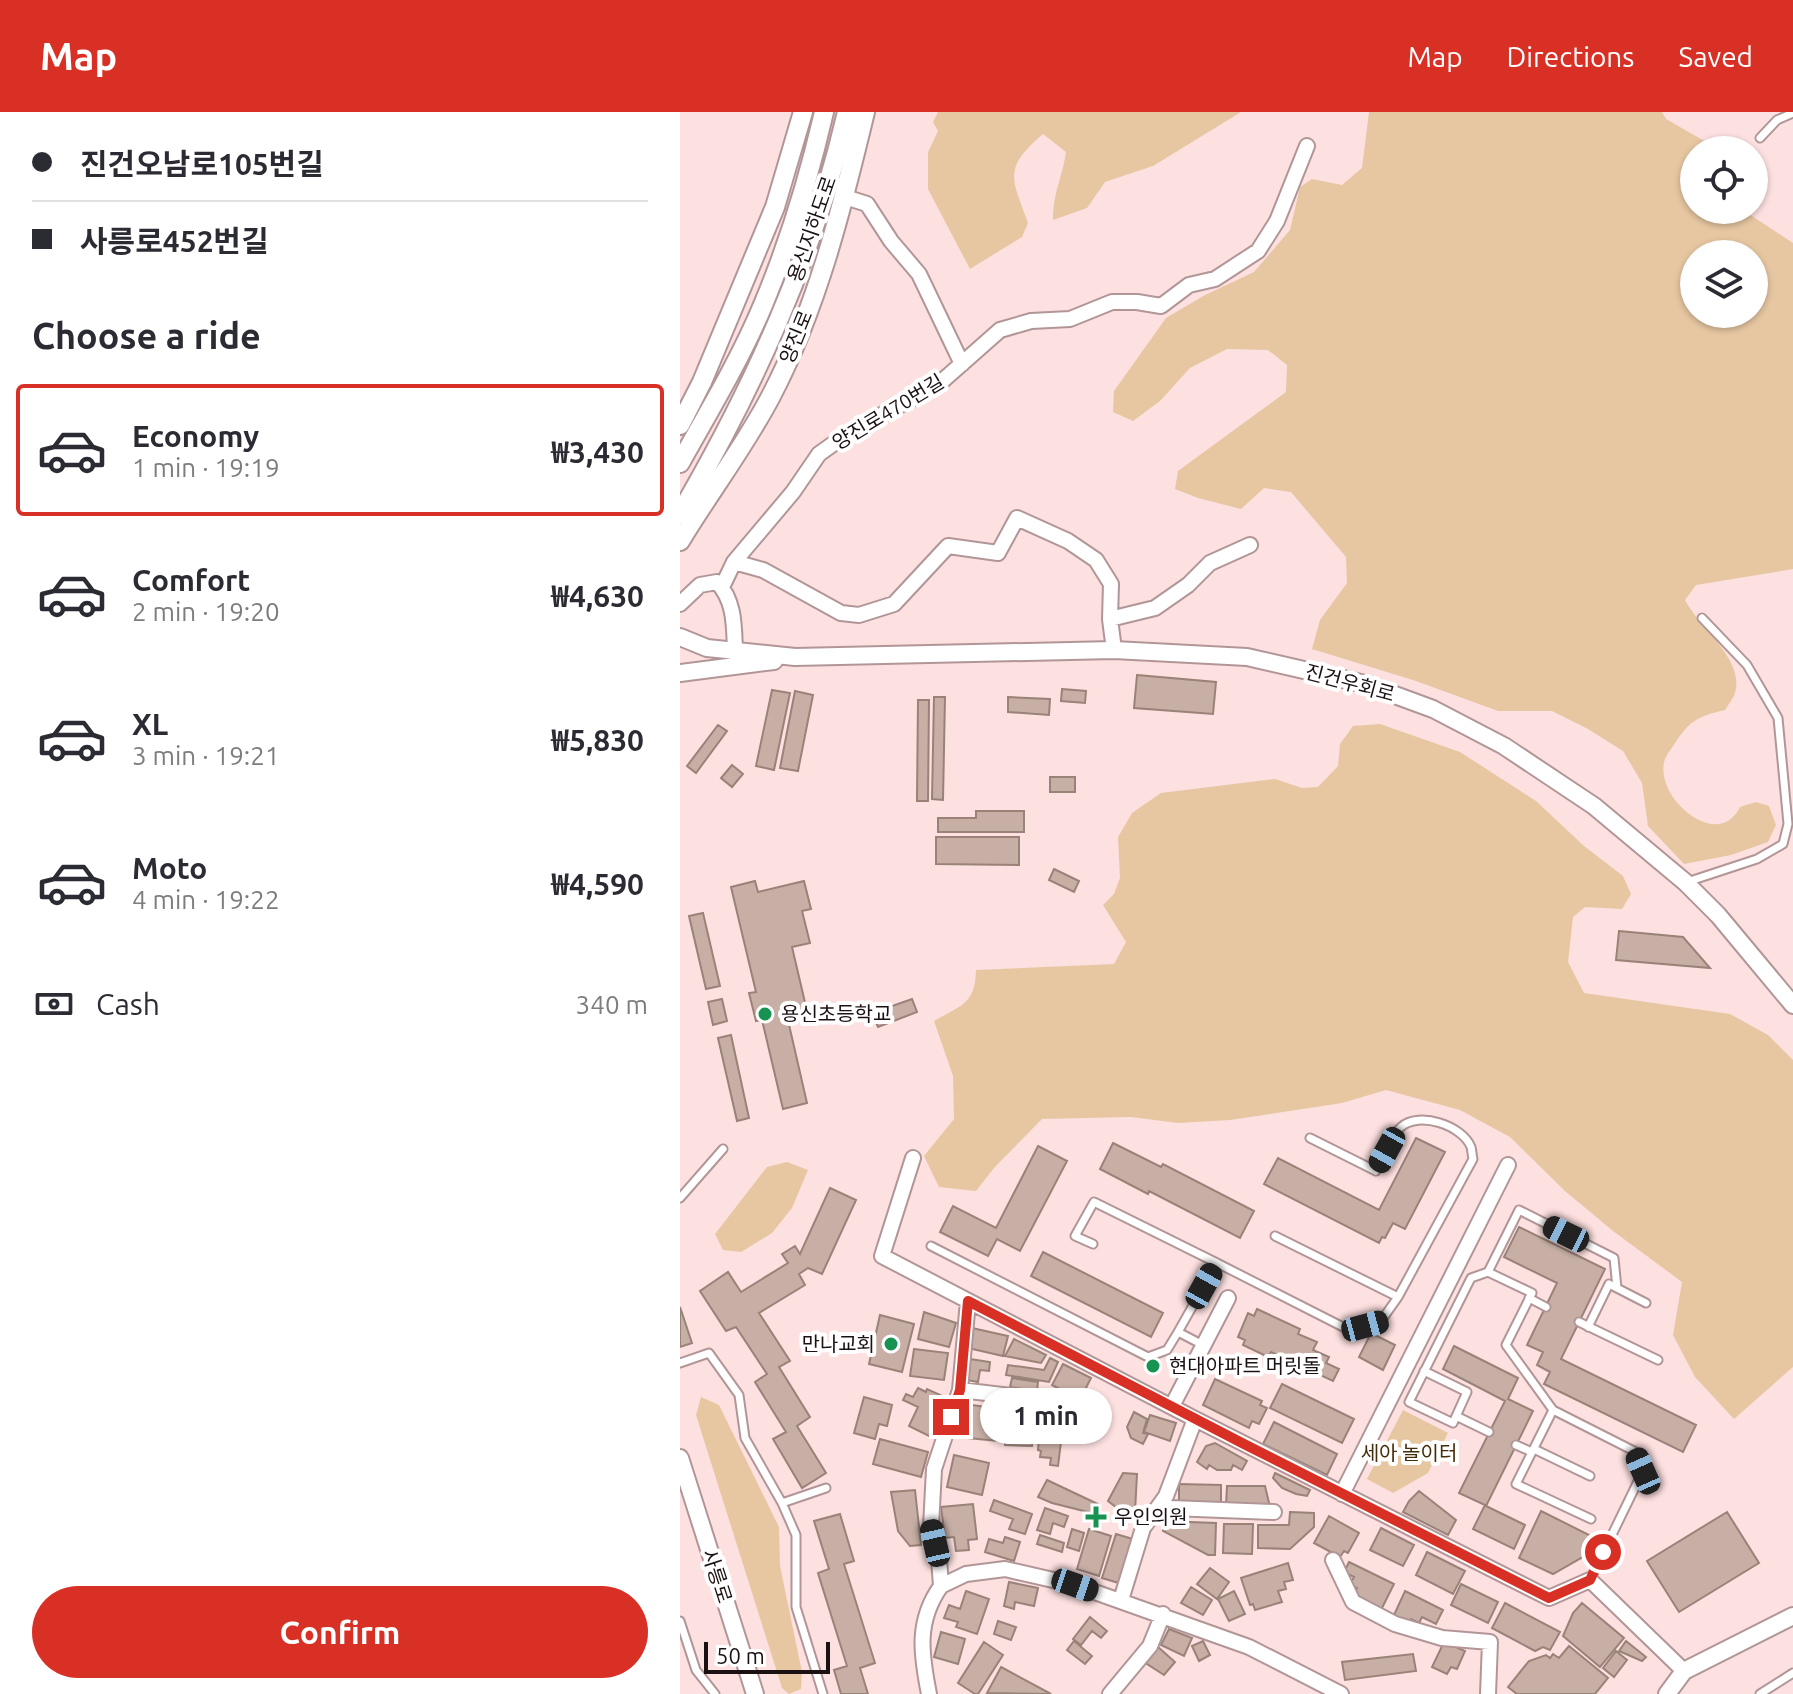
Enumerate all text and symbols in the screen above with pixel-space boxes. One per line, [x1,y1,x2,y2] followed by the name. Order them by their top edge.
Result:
[40,35,117,77] text: Map
[1407,41,1463,72] text: Map
[1507,41,1634,72] text: Directions
[1678,41,1753,72] text: Saved
[1680,136,1768,328] map controls
[1680,136,1768,224] button: locate
[80,147,324,181] text: 진건오남로105번길
[783,173,840,285] street label: 용신지하도로
[80,224,269,258] text: 사릉로452번길
[1680,240,1768,328] button: layers
[775,307,817,367] street label: 양진로
[32,315,261,356] text: Choose a ride
[828,369,948,454] street label: 양진로470번길
[36,414,108,486] icon: car
[132,419,259,453] text: Economy
[551,435,644,469] text: ₩3,430
[132,453,280,482] text: 1 min · 19:19
[36,558,108,630] icon: car
[132,563,250,597] text: Comfort
[551,579,644,613] text: ₩4,630
[132,597,280,626] text: 2 min · 19:20
[1303,660,1398,706] street label: 진건우회로
[36,702,108,774] icon: car
[132,707,168,741] text: XL
[551,723,644,757] text: ₩5,830
[132,741,280,770] text: 3 min · 19:21
[36,846,108,918] icon: car
[132,851,207,885] text: Moto
[551,867,644,901] text: ₩4,590
[132,885,280,914] text: 4 min · 19:22
[32,982,76,1026] icon: cash
[96,987,160,1021] text: Cash
[576,990,648,1019] text: 340 m
[781,1002,891,1025] place label: 용신초등학교
[756,1005,774,1023] marker: 용신초등학교
[1365,1123,1409,1177] car
[1539,1213,1593,1255] car
[1182,1259,1226,1313] car
[1339,1308,1391,1344] car
[801,1332,875,1355] place label: 만나교회
[882,1335,900,1353] marker: 만나교회
[1169,1354,1321,1377] place label: 현대아파트 머릿돌
[1144,1357,1162,1375] marker: 현대아파트 머릿돌
[979,1389,1111,1445] callout: 1 min
[933,1399,969,1435] route end
[1013,1401,1079,1430] text: 1 min
[1361,1441,1457,1464] park label: 세아 놀이터
[1622,1444,1664,1498] car
[1114,1505,1188,1528] place label: 우인의원
[1085,1506,1107,1528] marker: 우인의원
[918,1517,952,1569] car
[1585,1534,1621,1570] route start
[698,1546,737,1606] street label: 사릉로
[1048,1566,1102,1604] car
[32,1586,648,1678] button: Confirm
[704,1638,830,1674] scale bar
[716,1643,765,1668] text: 50 m

